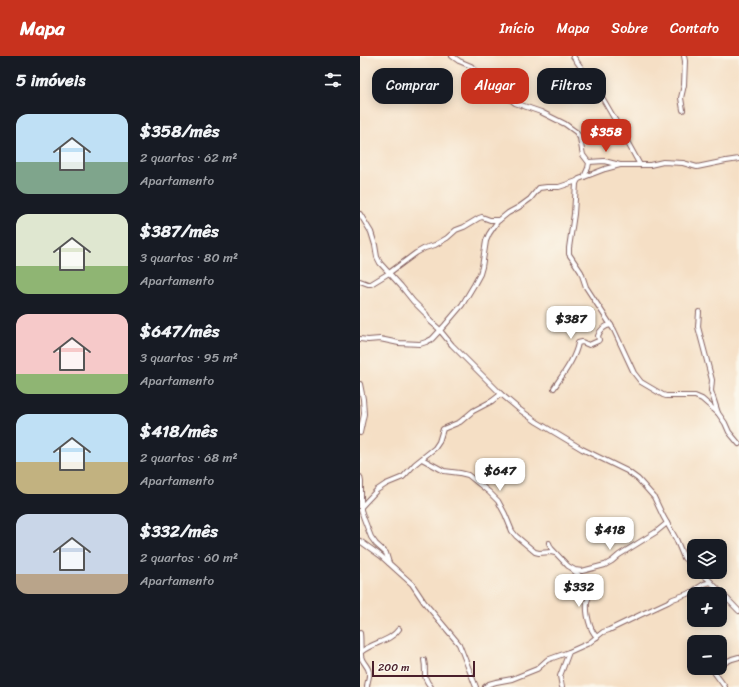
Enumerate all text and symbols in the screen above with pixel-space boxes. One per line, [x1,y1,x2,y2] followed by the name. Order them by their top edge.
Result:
[20,12,65,45] text: Mapa
[500,16,534,41] text: Início
[556,16,589,41] text: Mapa
[611,16,648,41] text: Sobre
[670,16,719,41] text: Contato
[16,65,86,95] text: 5 imóveis
[372,68,453,104] chip: Comprar
[461,68,529,104] chip: Alugar
[537,68,606,104] chip: Filtros
[322,69,344,91] icon: filters
[140,116,219,146] text: $358/mês
[582,119,630,153] pin: $358
[590,120,622,143] text: $358
[48,130,96,178] icon: home
[140,146,237,169] text: 2 quartos · 62 m²
[140,169,214,192] text: Apartamento
[140,216,219,246] text: $387/mês
[48,230,96,278] icon: home
[140,246,238,269] text: 3 quartos · 80 m²
[140,269,214,292] text: Apartamento
[547,306,595,340] pin: $387
[555,307,587,330] text: $387
[140,316,219,346] text: $647/mês
[48,330,96,378] icon: home
[140,346,238,369] text: 3 quartos · 95 m²
[140,369,214,392] text: Apartamento
[140,416,218,446] text: $418/mês
[48,430,96,478] icon: home
[140,446,238,469] text: 2 quartos · 68 m²
[476,458,524,492] pin: $647
[484,459,516,482] text: $647
[140,469,214,492] text: Apartamento
[140,516,218,546] text: $332/mês
[586,517,634,551] pin: $418
[595,518,625,541] text: $418
[48,530,96,578] icon: home
[687,539,727,675] map controls
[687,539,727,579] button: layers
[140,546,238,569] text: 2 quartos · 60 m²
[140,569,214,592] text: Apartamento
[555,574,603,608] pin: $332
[564,575,594,598] text: $332
[687,587,727,627] button: +
[687,635,727,675] button: −
[378,658,410,677] text: 200 m
[372,659,475,678] scale bar

